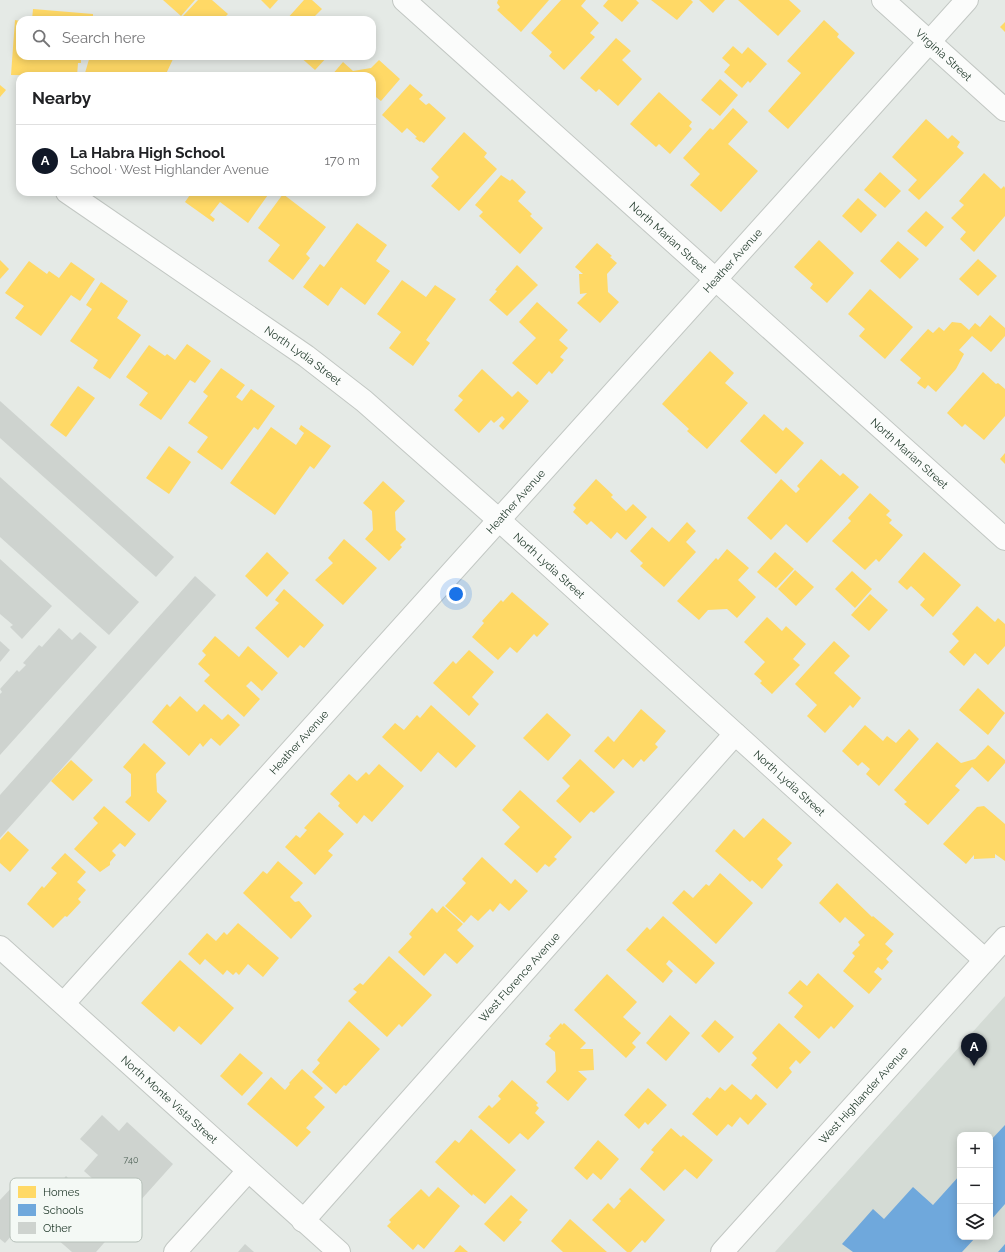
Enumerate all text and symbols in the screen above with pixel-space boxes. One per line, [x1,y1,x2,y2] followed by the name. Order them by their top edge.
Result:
[16,16,376,60] search box
[30,27,52,49] icon: search
[913,27,975,84] street label: Virginia Street
[62,29,145,47] text: Search here
[32,88,91,108] text: Nearby
[70,144,225,162] text: La Habra High School
[41,153,49,168] text: A
[324,153,360,168] text: 170 m
[70,162,269,177] text: School · West Highlander Avenue
[627,199,710,276] street label: North Marian Street
[701,226,765,296] street label: Heather Avenue
[262,324,344,388] street label: North Lydia Street
[868,416,951,492] street label: North Marian Street
[484,467,549,536] street label: Heather Avenue
[511,530,587,602] street label: North Lydia Street
[446,584,466,604] your location
[267,707,332,777] street label: Heather Avenue
[751,748,828,819] street label: North Lydia Street
[477,930,563,1025] street label: West Florence Avenue
[961,1033,987,1066] pin: A
[817,1044,911,1147] street label: West Highlander Avenue
[118,1053,220,1147] street label: North Monte Vista Street
[957,1132,993,1240] map controls
[957,1132,993,1168] button: +
[124,1155,139,1165] house number: 740
[957,1168,993,1204] button: −
[10,1178,142,1242] legend
[43,1186,79,1199] text: Homes
[43,1204,84,1217] text: Schools
[957,1204,993,1240] button: layers
[43,1222,72,1235] text: Other

